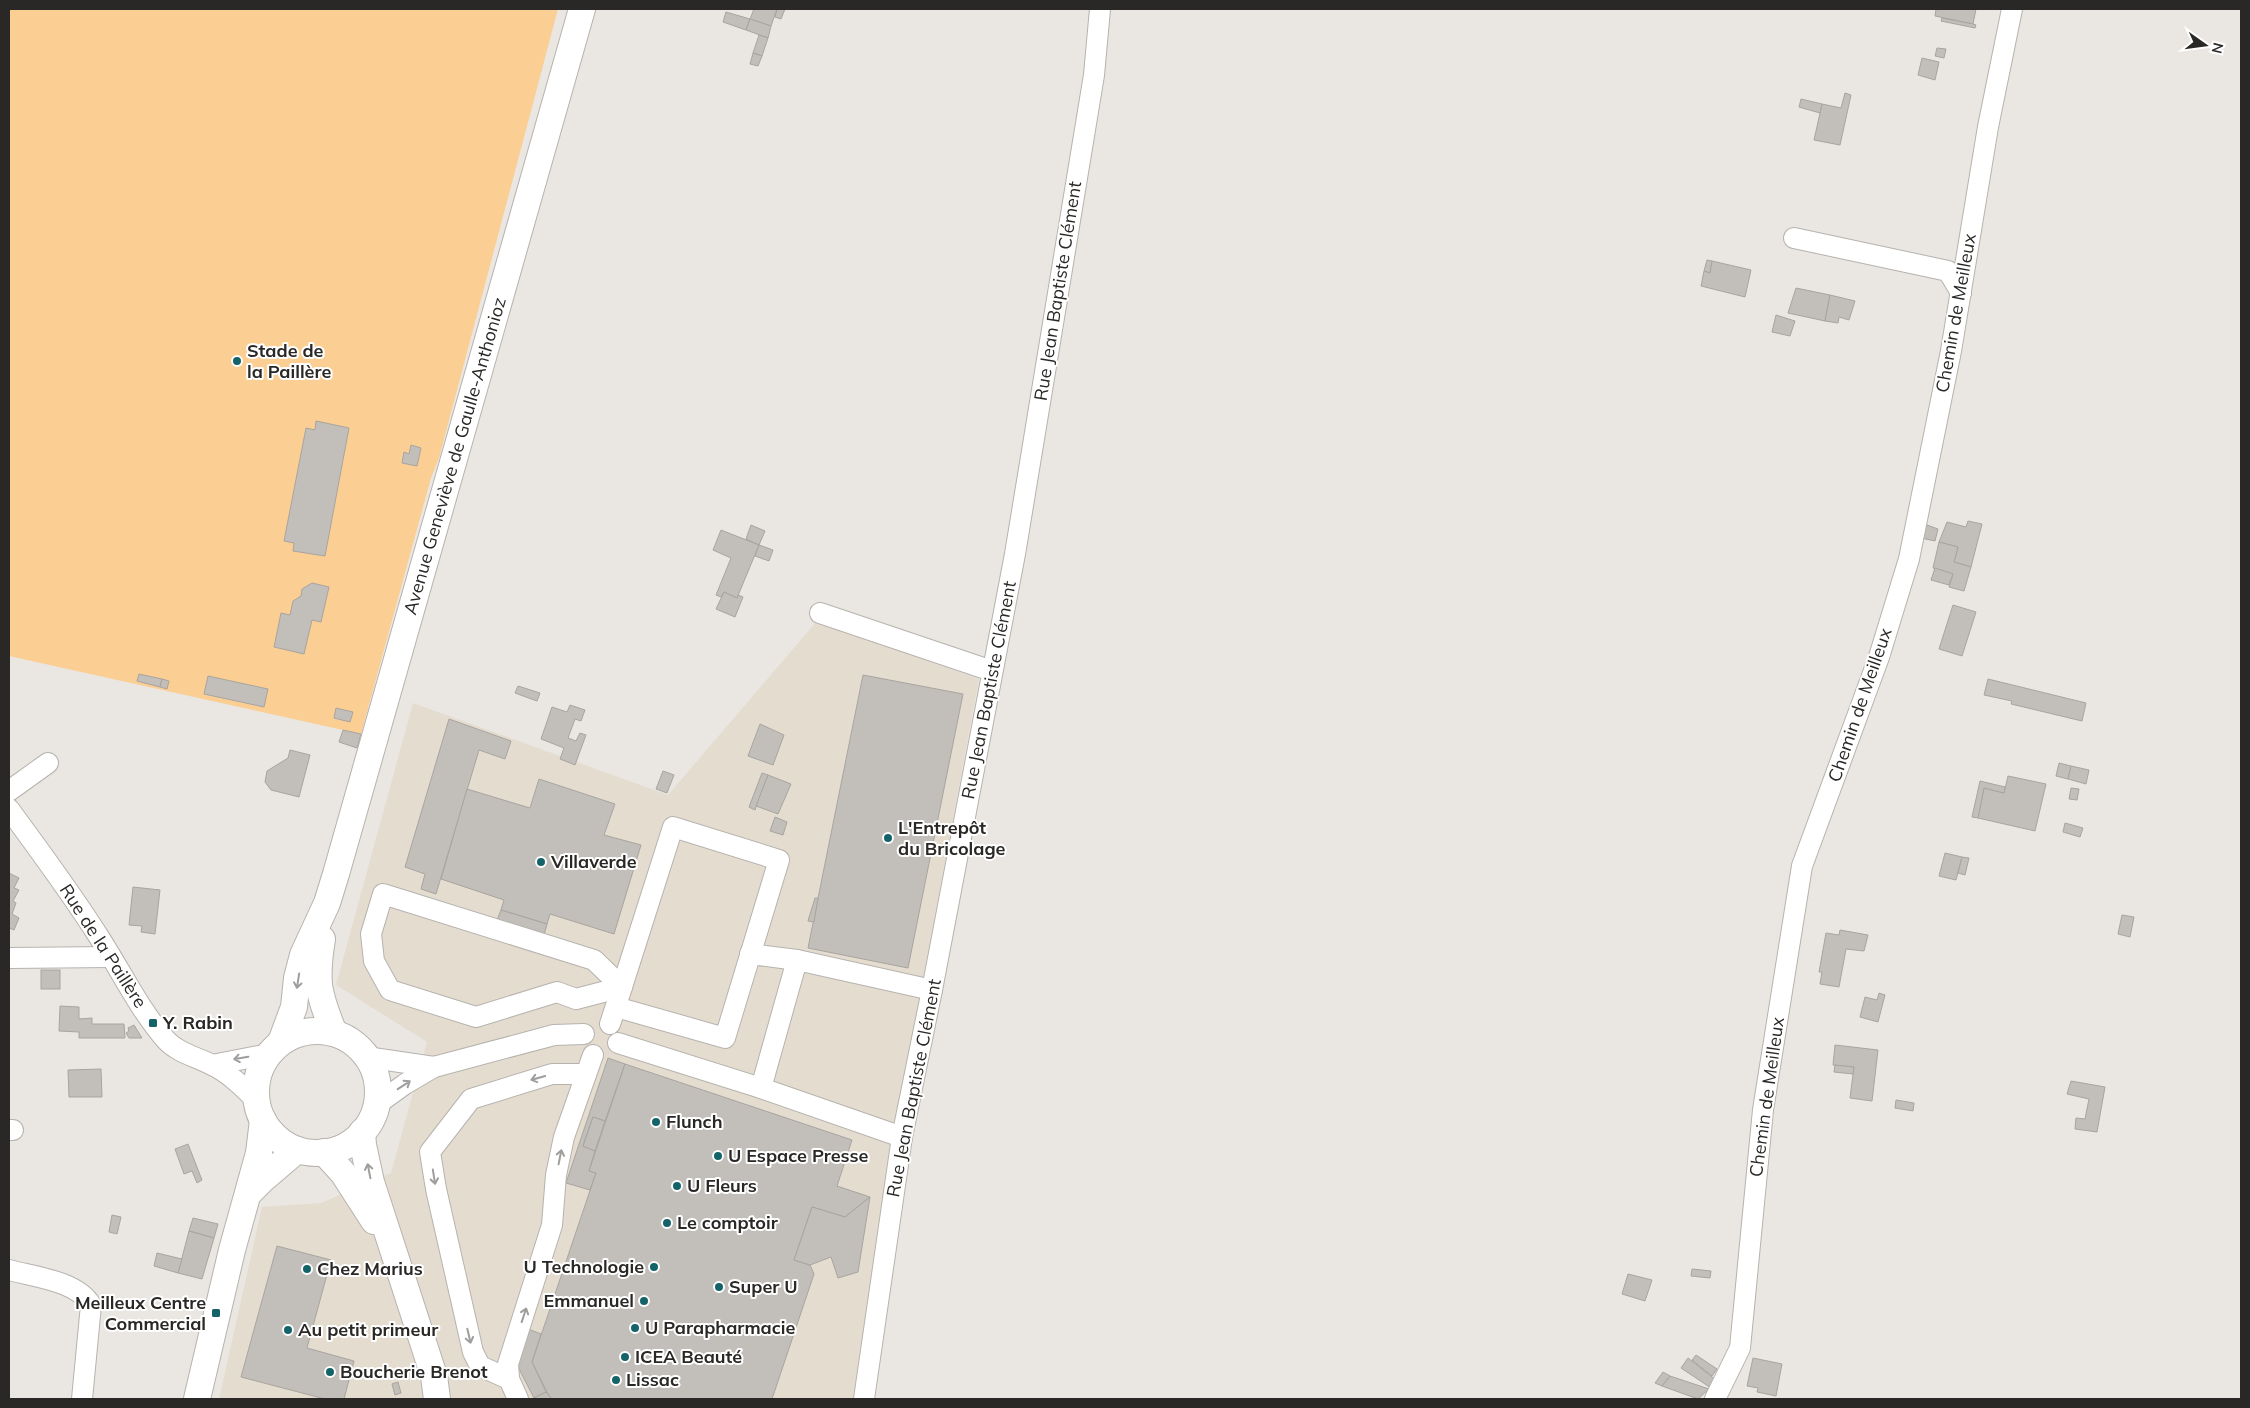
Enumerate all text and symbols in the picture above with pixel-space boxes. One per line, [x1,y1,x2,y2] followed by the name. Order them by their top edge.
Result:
[2180,20,2230,70] north arrow
[2208,41,2228,55] text: N
[1029,180,1086,402] street label: Rue Jean Baptiste Clément
[1930,231,1981,394] street label: Chemin de Meilleux
[398,295,511,617] street label: Avenue Geneviève de Gaulle-Anthonioz
[247,339,331,383] place label: Stade de la Paillère
[231,355,243,367] marker: Stade de la Paillère
[956,579,1021,801] street label: Rue Jean Baptiste Clément
[1822,625,1897,785] street label: Chemin de Meilleux
[898,816,1006,860] place label: L'Entrepôt du Bricolage
[882,832,894,844] marker: L'Entrepôt du Bricolage
[550,850,637,873] place label: Villaverde
[535,856,547,868] marker: Villaverde
[55,879,152,1012] street label: Rue de la Paillère
[292,973,302,989] one-way arrow
[881,977,946,1199] street label: Rue Jean Baptiste Clément
[162,1011,233,1034] place label: Y. Rabin
[1744,1015,1789,1178] street label: Chemin de Meilleux
[147,1017,159,1029] marker: Y. Rabin
[233,1054,249,1064] one-way arrow
[530,1074,546,1084] one-way arrow
[397,1080,411,1090] one-way arrow
[666,1110,723,1133] place label: Flunch
[650,1116,662,1128] marker: Flunch
[728,1144,869,1167] place label: U Espace Presse
[555,1150,565,1166] one-way arrow
[712,1150,724,1162] marker: U Espace Presse
[363,1164,373,1180] one-way arrow
[430,1169,440,1185] one-way arrow
[687,1174,757,1197] place label: U Fleurs
[671,1180,683,1192] marker: U Fleurs
[677,1211,779,1234] place label: Le comptoir
[661,1217,673,1229] marker: Le comptoir
[524,1255,644,1278] place label: U Technologie
[317,1257,423,1280] place label: Chez Marius
[648,1261,660,1273] marker: U Technologie
[301,1263,313,1275] marker: Chez Marius
[729,1275,798,1298] place label: Super U
[713,1281,725,1293] marker: Super U
[544,1289,634,1312] place label: Emmanuel
[75,1291,206,1335] place label: Meilleux Centre Commercial
[638,1295,650,1307] marker: Emmanuel
[210,1307,222,1319] marker: Meilleux Centre Commercial
[520,1308,529,1323] one-way arrow
[645,1316,795,1339] place label: U Parapharmacie
[298,1318,439,1341] place label: Au petit primeur
[629,1322,641,1334] marker: U Parapharmacie
[282,1324,294,1336] marker: Au petit primeur
[465,1327,474,1343] one-way arrow
[635,1345,742,1368] place label: ICEA Beauté
[619,1351,631,1363] marker: ICEA Beauté
[340,1360,488,1383] place label: Boucherie Brenot
[324,1366,336,1378] marker: Boucherie Brenot
[626,1368,679,1391] place label: Lissac
[610,1374,622,1386] marker: Lissac

